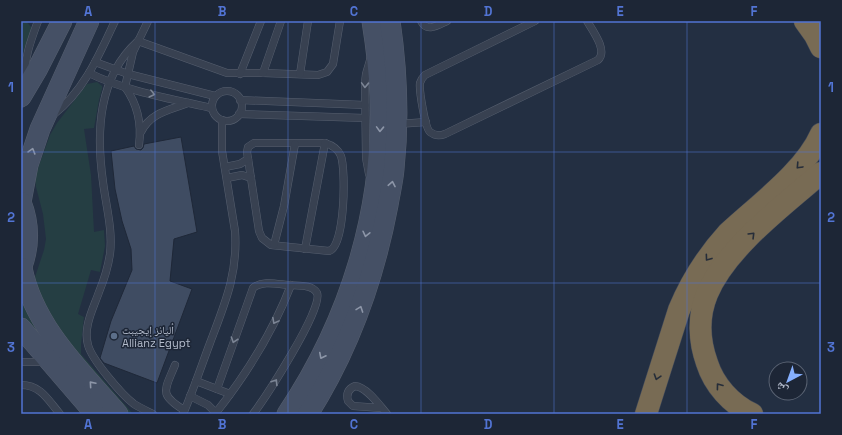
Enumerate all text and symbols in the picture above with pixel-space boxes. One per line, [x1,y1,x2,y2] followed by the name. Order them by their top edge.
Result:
[84,3,93,20] text: A
[218,3,227,20] text: B
[350,3,358,20] text: C
[484,3,493,20] text: D
[616,3,624,20] text: E
[751,3,758,20] text: F
[8,79,14,96] text: 1
[828,79,834,96] text: 1
[361,82,370,88] one-way arrow
[149,89,155,97] one-way arrow
[376,126,384,132] one-way arrow
[27,147,36,154] one-way arrow
[797,161,804,169] one-way arrow
[387,180,395,187] one-way arrow
[7,209,15,226] text: 2
[827,209,835,226] text: 2
[363,231,371,237] one-way arrow
[747,232,755,240] one-way arrow
[705,253,712,260] one-way arrow
[355,306,363,313] one-way arrow
[272,317,280,324] one-way arrow
[122,323,191,350] place label: أليانز إيجيبت Allianz Egypt
[109,331,119,341] marker: أليانز إيجيبت Allianz Egypt
[230,337,239,344] one-way arrow
[7,339,15,356] text: 3
[827,339,835,356] text: 3
[319,352,327,359] one-way arrow
[768,361,808,401] north arrow
[654,373,662,380] one-way arrow
[772,378,791,398] text: ش
[271,379,278,386] one-way arrow
[90,382,97,389] one-way arrow
[717,383,724,390] one-way arrow
[84,416,93,433] text: A
[218,416,227,433] text: B
[350,416,358,433] text: C
[484,416,493,433] text: D
[616,416,624,433] text: E
[751,416,758,433] text: F

